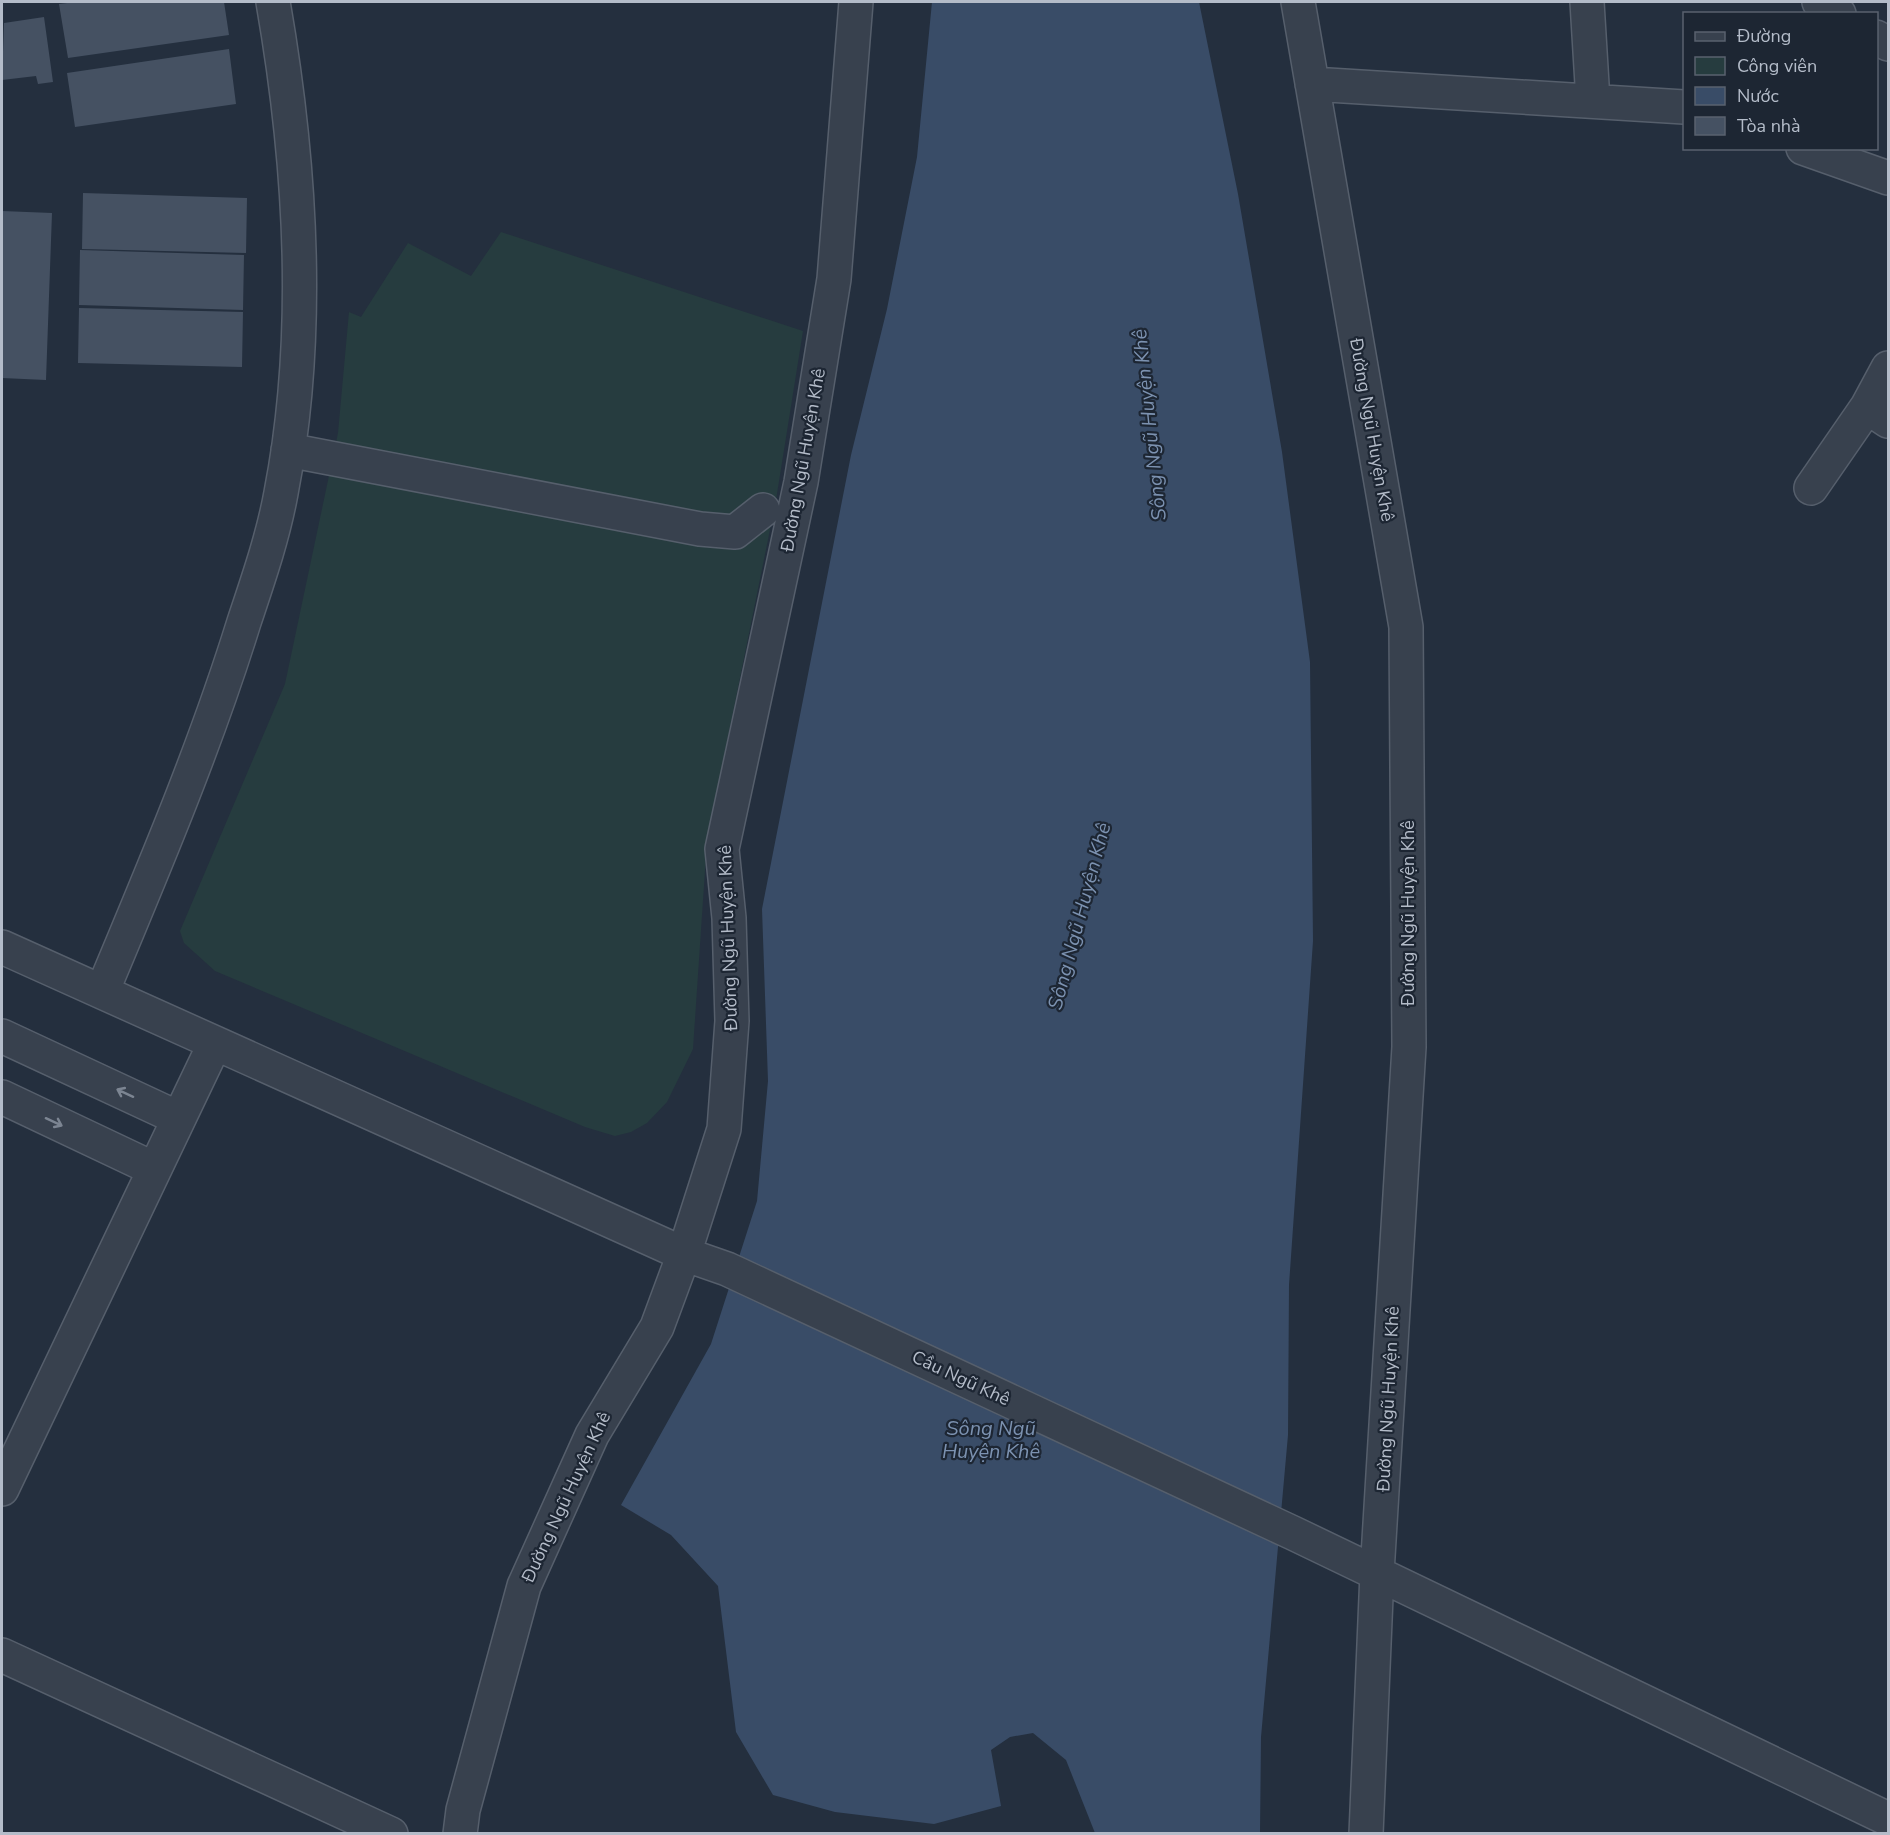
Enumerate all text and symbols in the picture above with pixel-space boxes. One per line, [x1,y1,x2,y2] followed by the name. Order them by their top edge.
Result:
[1683,12,1878,150] legend
[1736,24,1791,48] text: Đường
[1737,54,1817,78] text: Công viên
[1737,84,1779,108] text: Nước
[1737,114,1801,138] text: Tòa nhà
[1126,327,1173,522] water label: Sông Ngũ Huyện Khê
[1344,335,1400,524] street label: Đường Ngũ Huyện Khê
[775,366,831,555] street label: Đường Ngũ Huyện Khê
[1042,819,1118,1013] water label: Sông Ngũ Huyện Khê
[1396,820,1420,1007] street label: Đường Ngũ Huyện Khê
[713,845,743,1032] street label: Đường Ngũ Huyện Khê
[117,1087,135,1099] one-way arrow
[45,1117,63,1129] one-way arrow
[1371,1306,1405,1493] street label: Đường Ngũ Huyện Khê
[908,1345,1014,1411] street label: Cầu Ngũ Khê
[515,1408,616,1587] street label: Đường Ngũ Huyện Khê
[942,1415,1040,1465] water label: Sông Ngũ Huyện Khê

